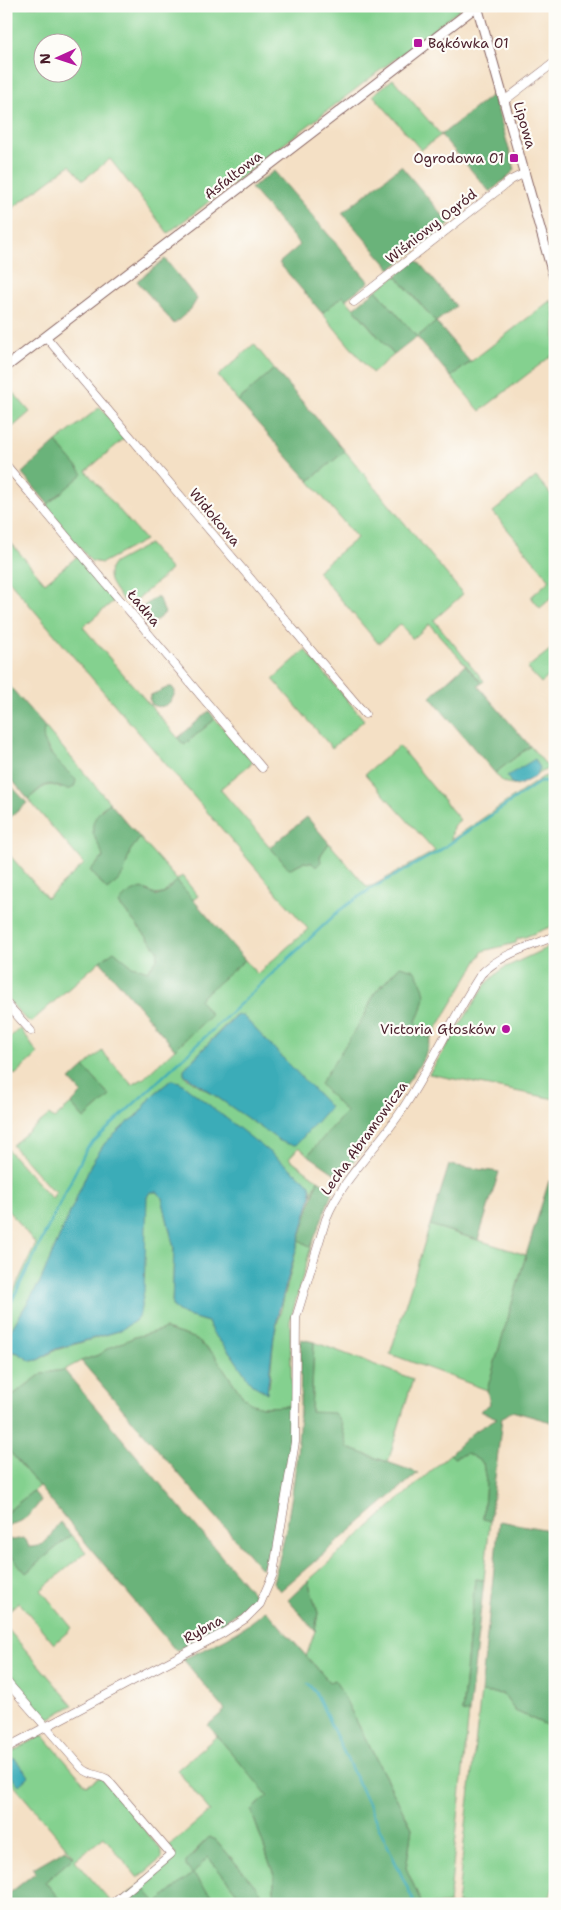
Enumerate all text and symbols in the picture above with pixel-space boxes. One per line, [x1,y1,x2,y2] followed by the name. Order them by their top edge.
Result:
[32,32,82,82] north arrow
[428,34,509,52] place label: Bąkówka 01
[412,37,424,49] marker: Bąkówka 01
[36,53,54,65] text: N
[510,99,540,151] street label: Lipowa
[200,147,266,203] street label: Asfaltowa
[413,149,504,167] place label: Ogrodowa 01
[508,152,520,164] marker: Ogrodowa 01
[382,185,480,267] street label: Wiśniowy Ogród
[185,484,245,550] street label: Widokowa
[123,585,165,630] street label: Ładna
[380,1020,496,1038] place label: Victoria Głosków
[500,1023,512,1035] marker: Victoria Głosków
[317,1077,412,1199] street label: Lecha Abramowicza
[180,1611,226,1647] street label: Rybna

